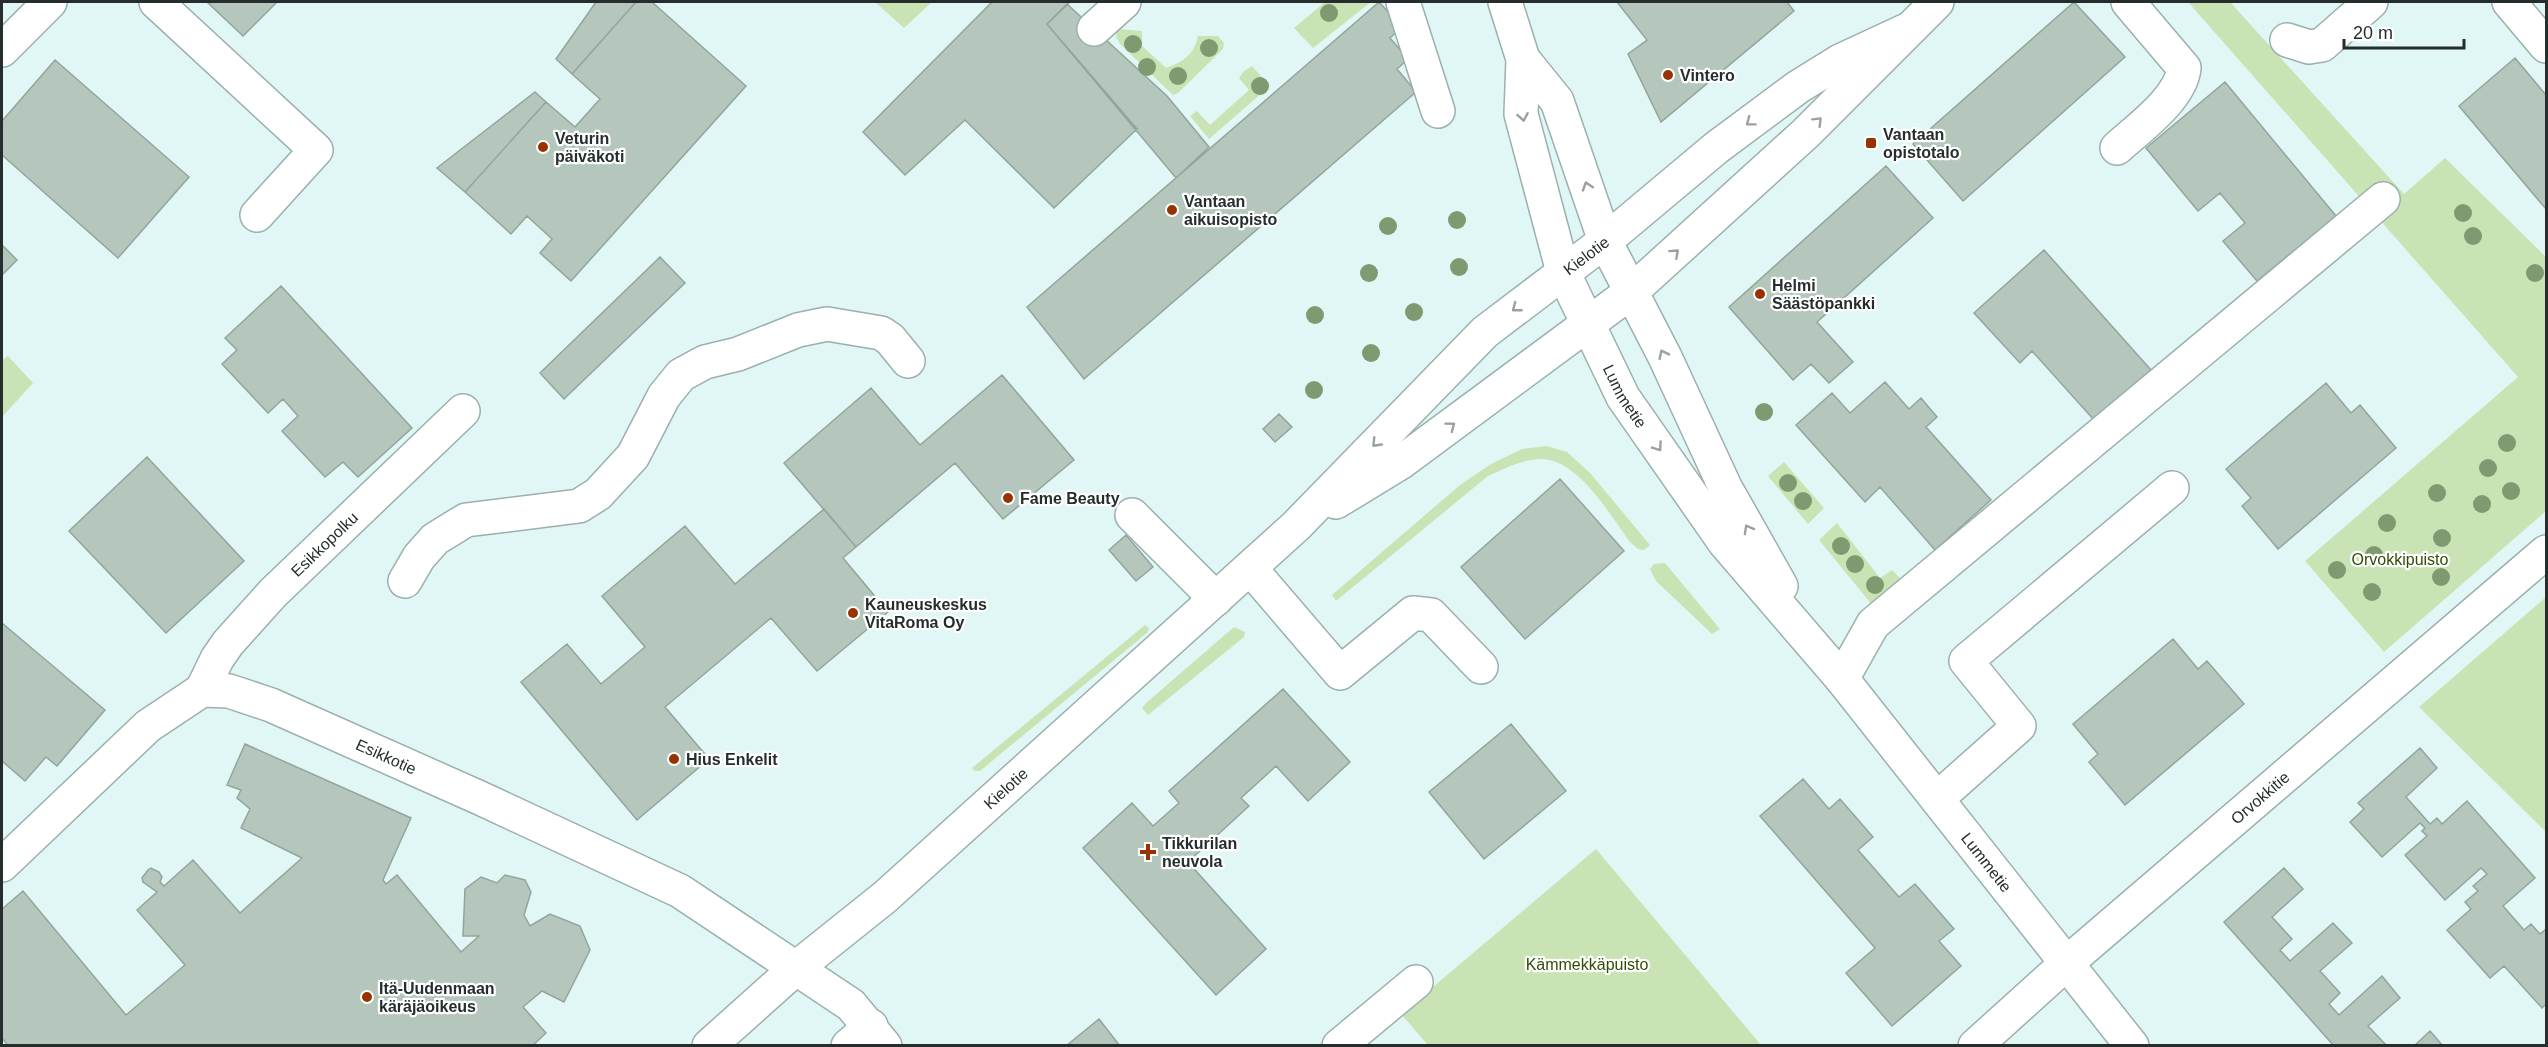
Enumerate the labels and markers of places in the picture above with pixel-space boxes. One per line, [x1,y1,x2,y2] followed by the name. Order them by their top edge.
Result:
[1680,67,1735,84] place label: Vintero
[1661,68,1675,82] marker: Vintero
[1883,126,1960,161] place label: Vantaan opistotalo
[555,130,624,165] place label: Veturin päiväkoti
[1864,136,1878,150] marker: Vantaan opistotalo
[536,140,550,154] marker: Veturin päiväkoti
[1184,193,1278,228] place label: Vantaan aikuisopisto
[1165,203,1179,217] marker: Vantaan aikuisopisto
[1772,277,1875,312] place label: Helmi Säästöpankki
[1753,287,1767,301] marker: Helmi Säästöpankki
[1020,490,1120,507] place label: Fame Beauty
[1001,491,1015,505] marker: Fame Beauty
[865,596,987,631] place label: Kauneuskeskus VitaRoma Oy
[846,606,860,620] marker: Kauneuskeskus VitaRoma Oy
[686,751,778,768] place label: Hius Enkelit
[667,752,681,766] marker: Hius Enkelit
[1162,835,1237,870] place label: Tikkurilan neuvola
[1139,843,1157,861] marker: Tikkurilan neuvola
[379,980,495,1015] place label: Itä-Uudenmaan käräjäoikeus
[360,990,374,1004] marker: Itä-Uudenmaan käräjäoikeus

